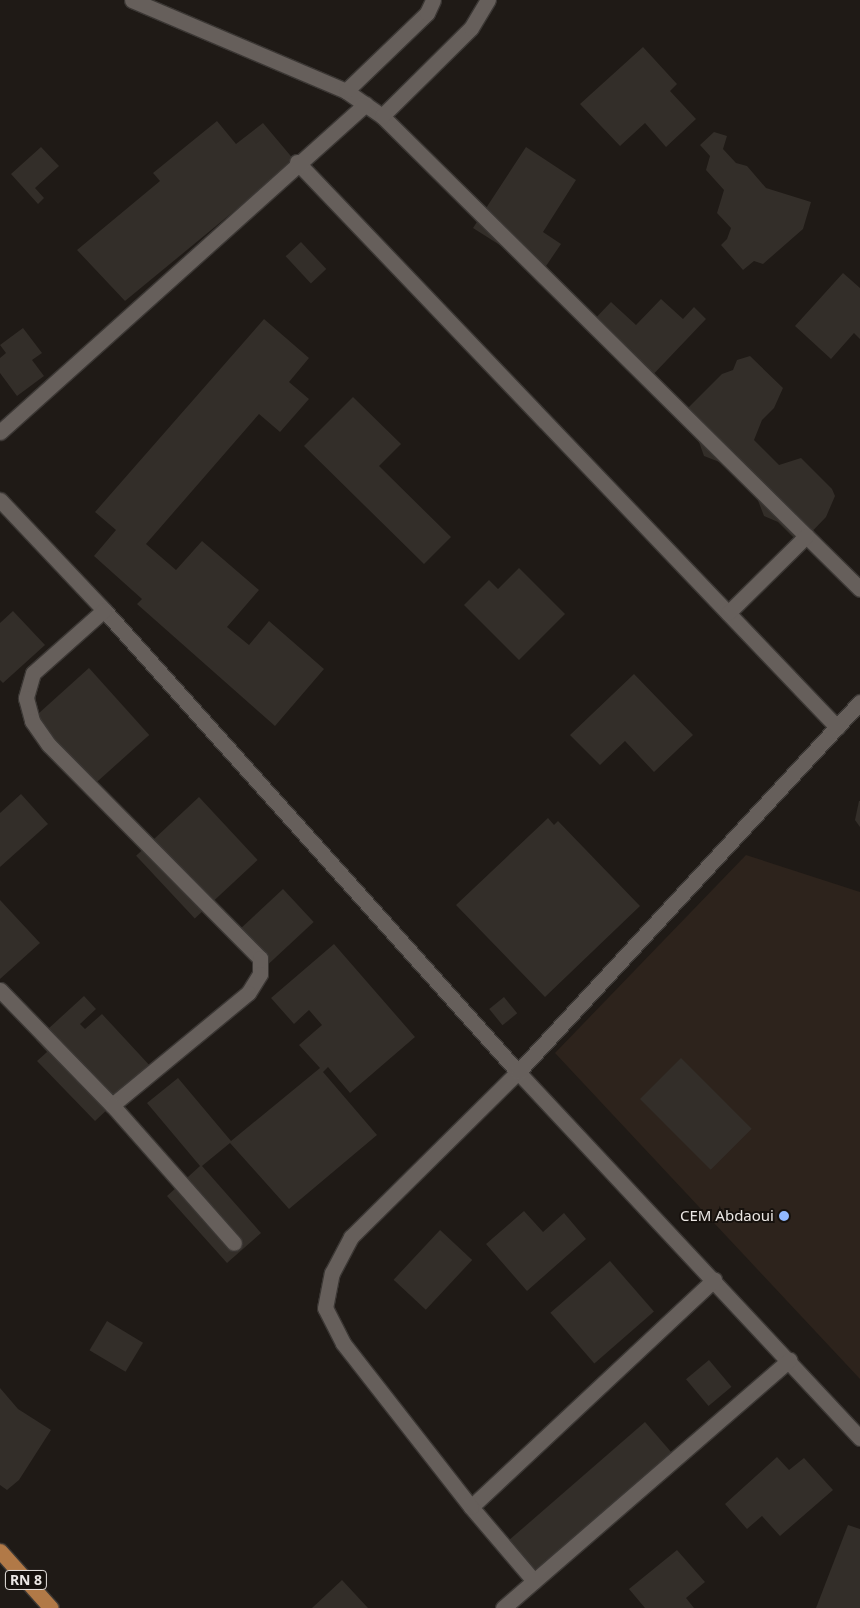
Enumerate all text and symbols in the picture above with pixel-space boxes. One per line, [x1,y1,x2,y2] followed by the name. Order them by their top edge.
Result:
[680,1207,774,1225] place label: CEM Abdaoui
[778,1210,790,1222] marker: CEM Abdaoui
[5,1568,47,1592] road number: RN 8

